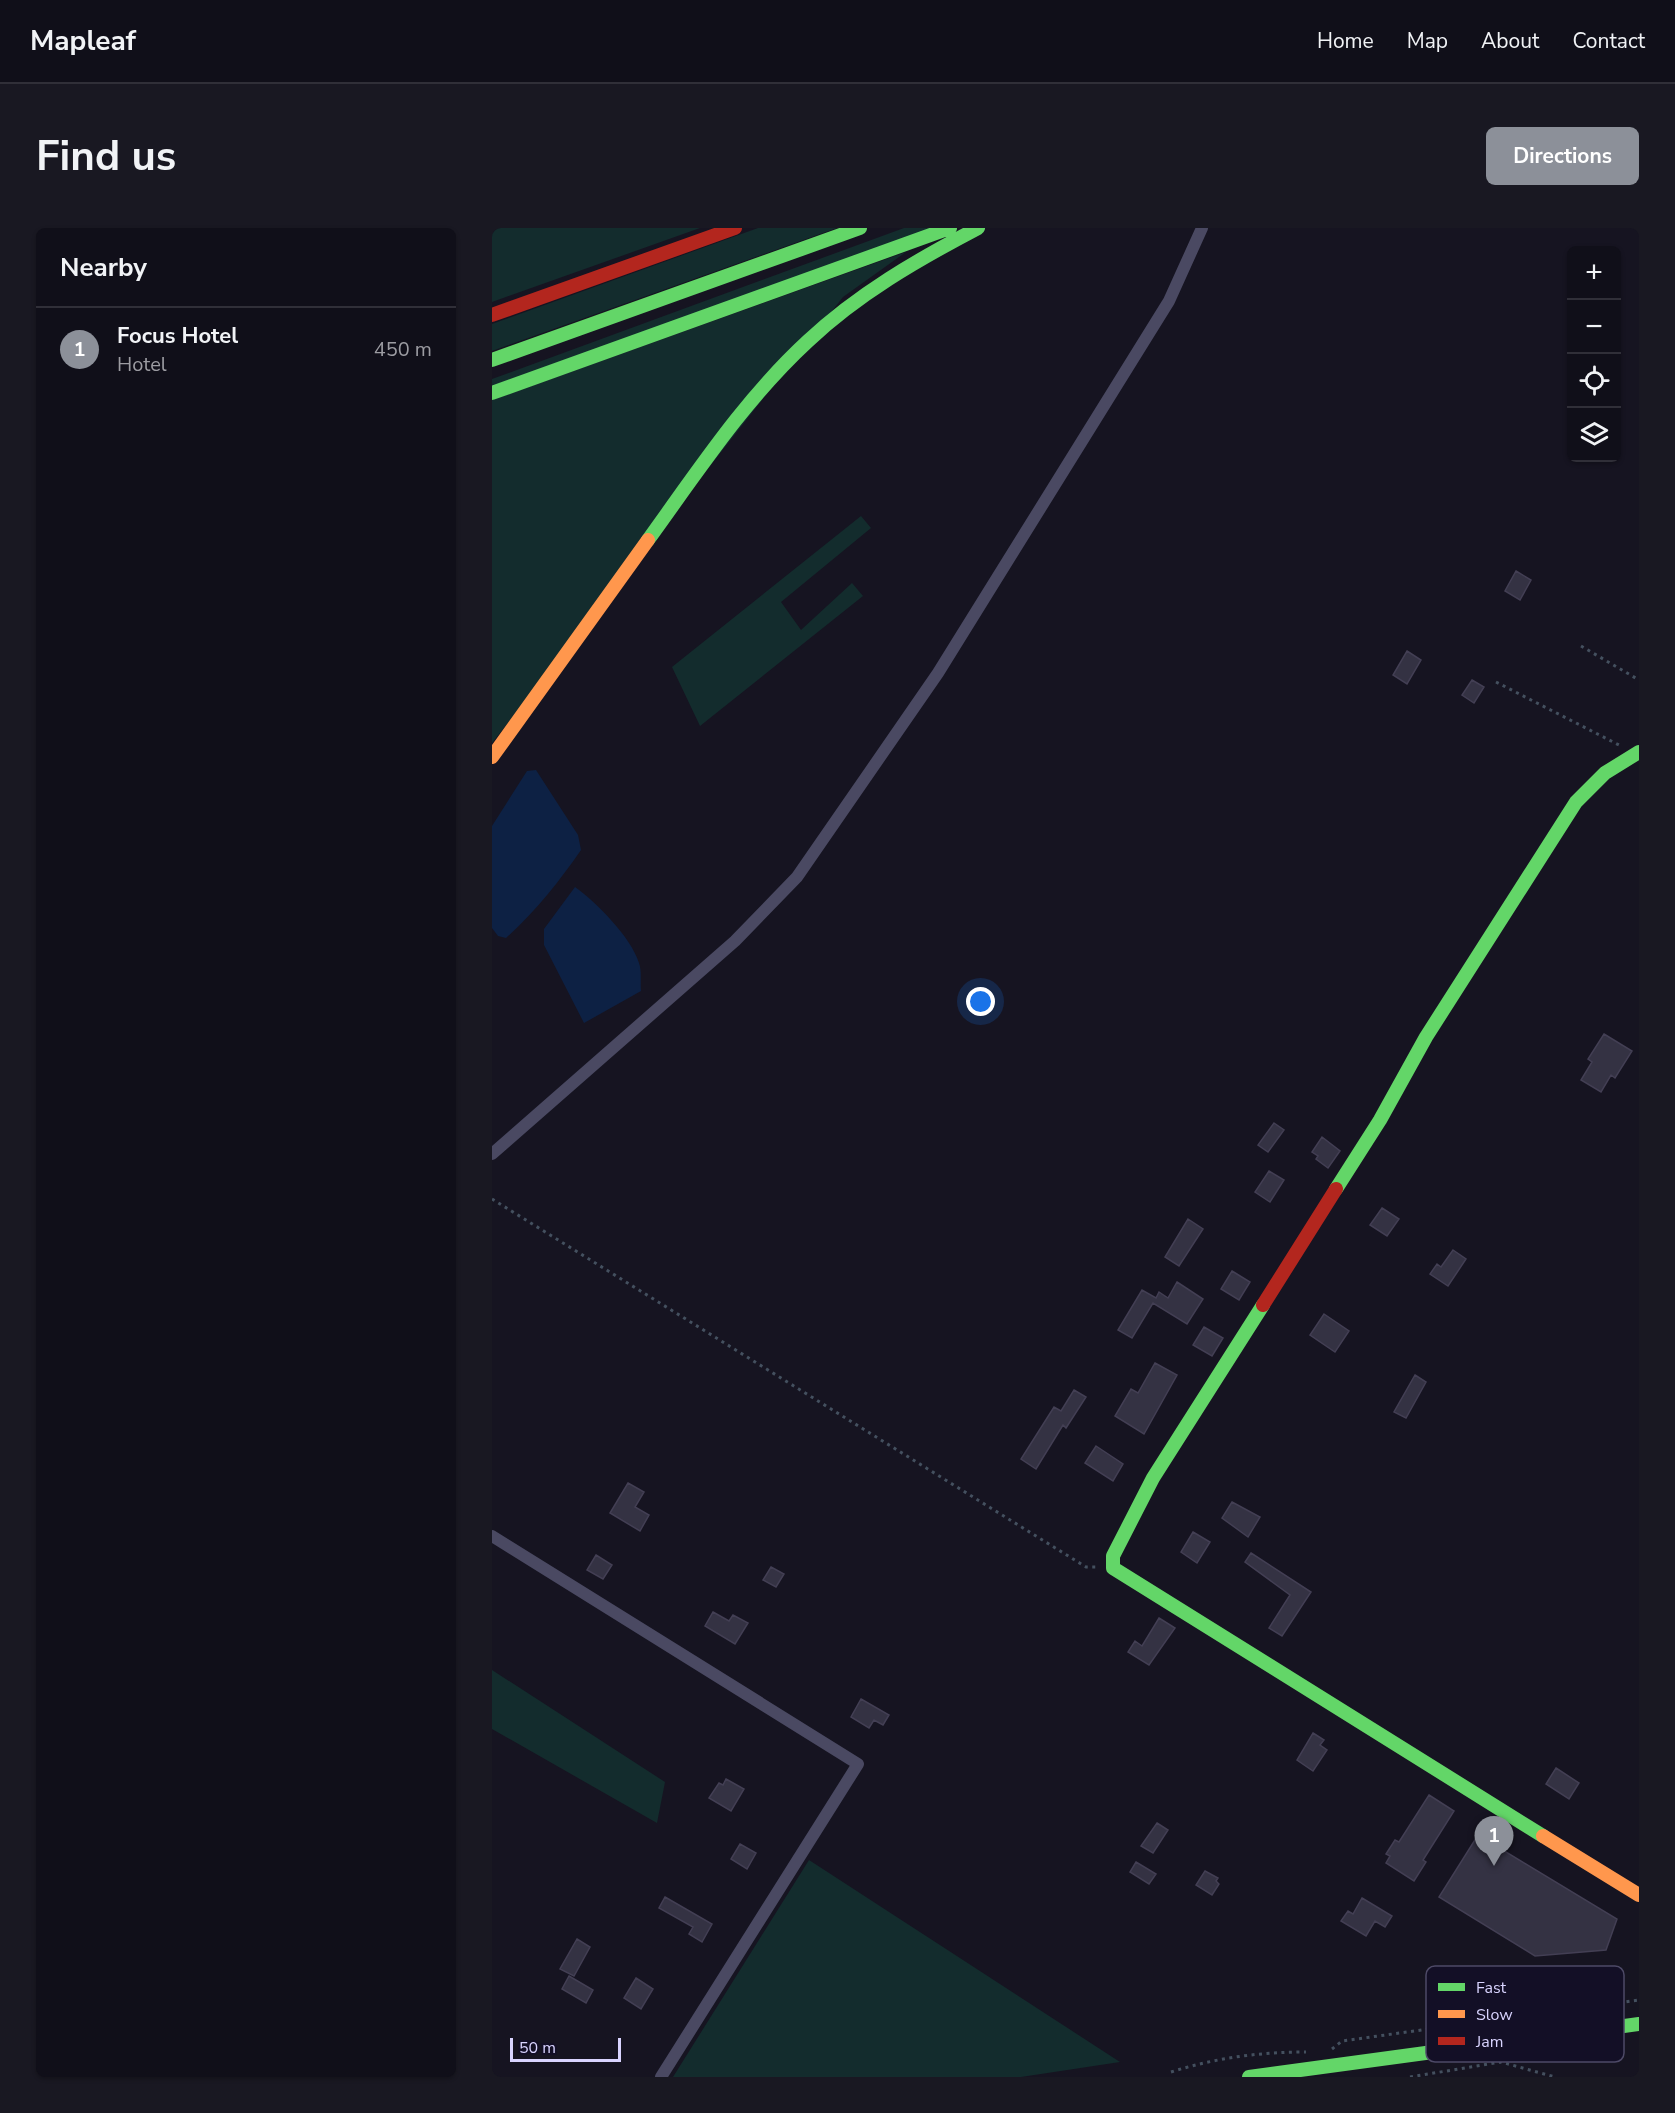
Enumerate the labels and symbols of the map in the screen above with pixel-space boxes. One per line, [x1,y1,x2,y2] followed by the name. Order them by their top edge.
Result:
[966,987,995,1016] your location
[1474,1816,1514,1866] pin: 1
[1426,1966,1624,2062] legend
[1476,1977,1507,1999] text: Fast
[1476,2004,1513,2026] text: Slow
[1475,2031,1503,2053] text: Jam
[510,2035,621,2062] scale bar

